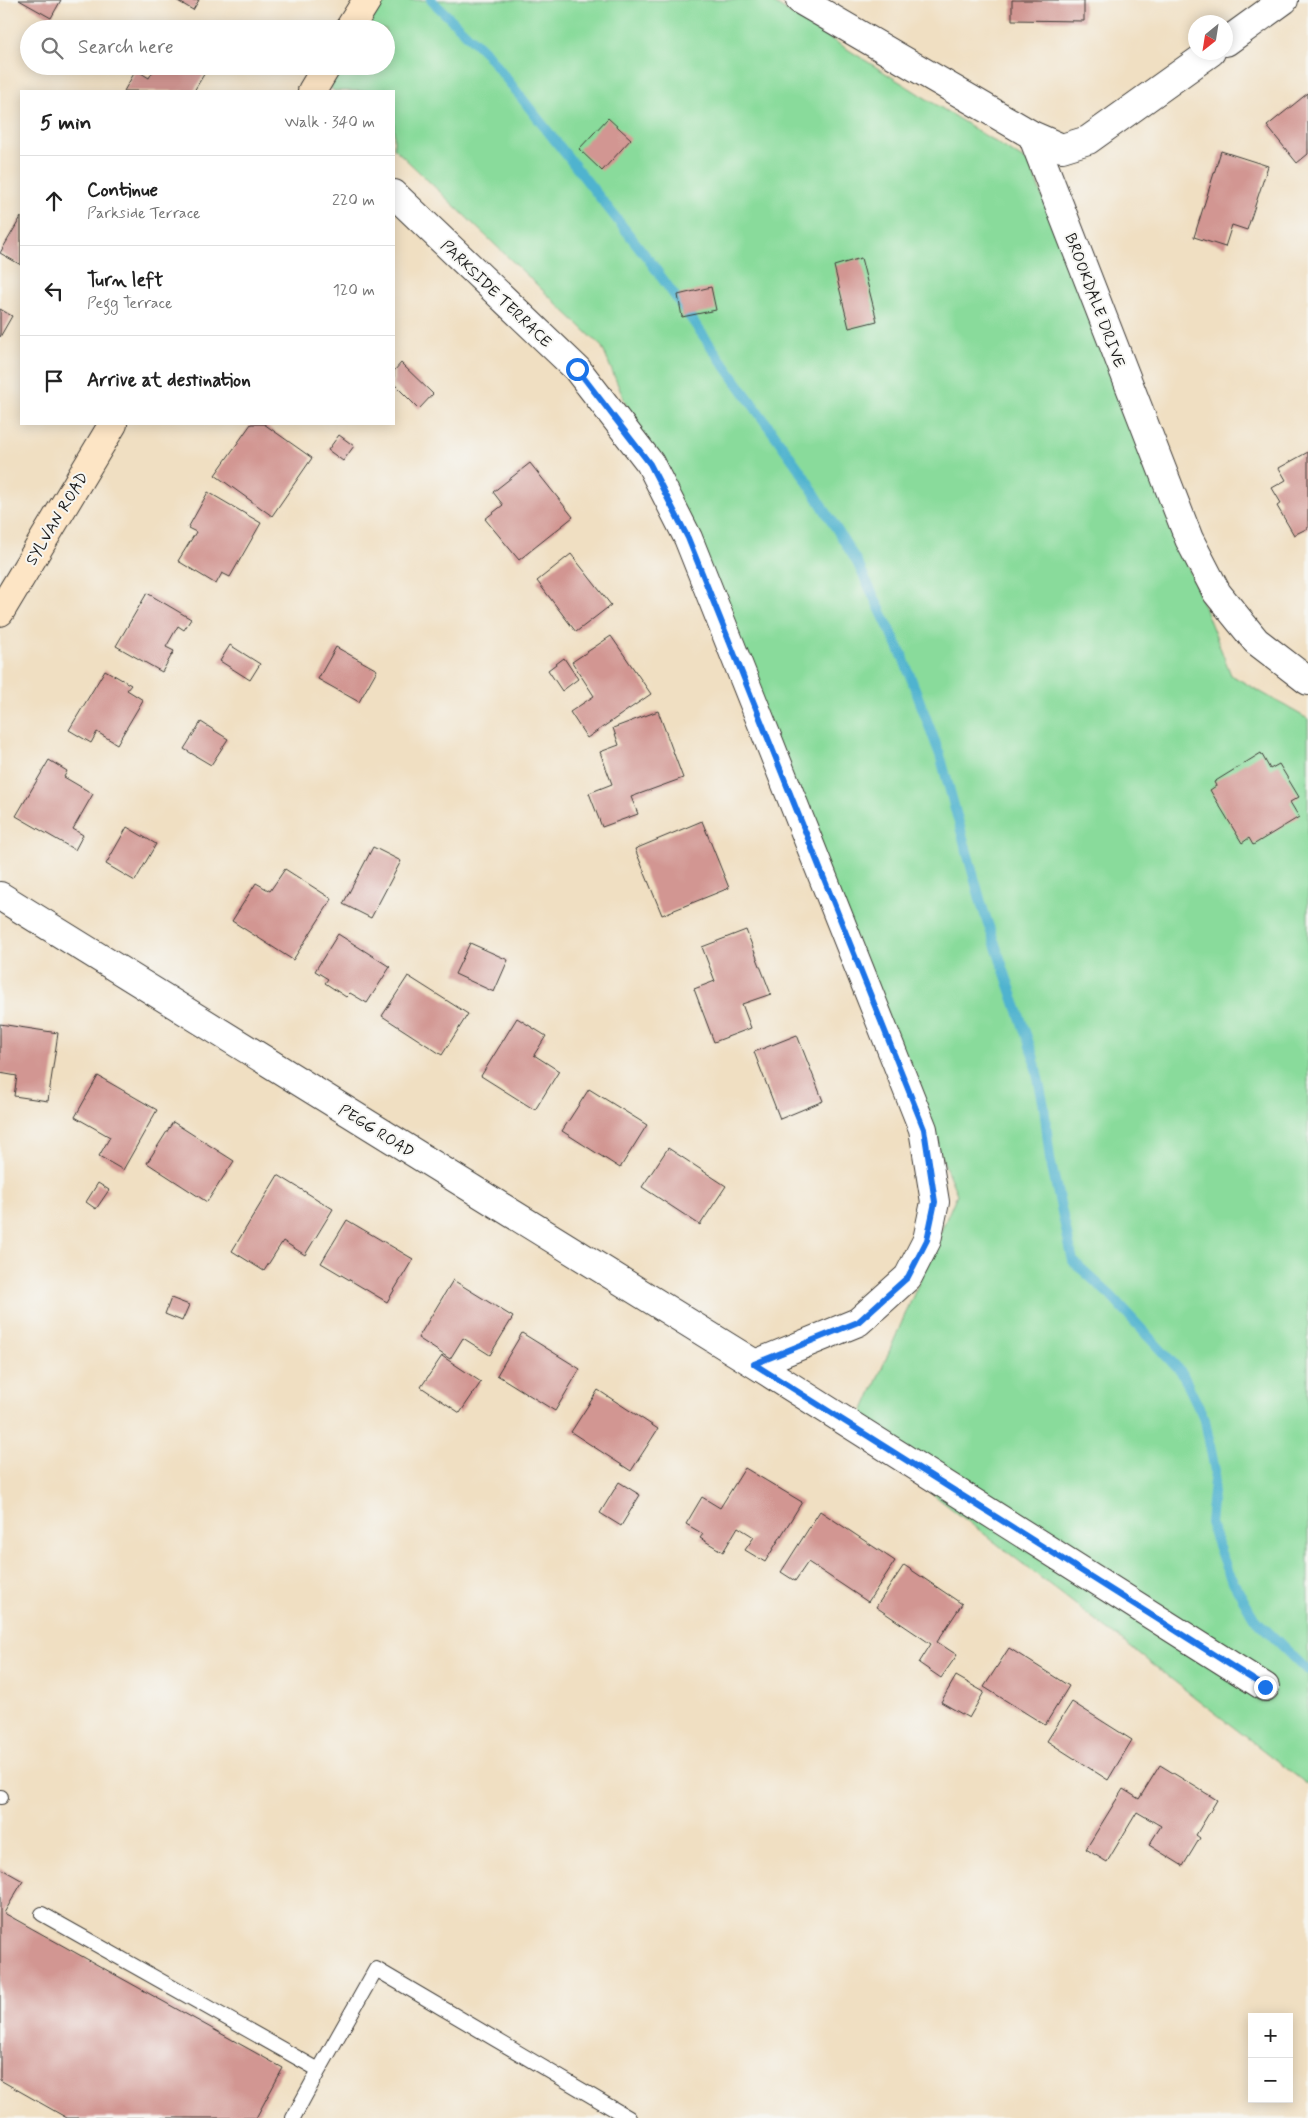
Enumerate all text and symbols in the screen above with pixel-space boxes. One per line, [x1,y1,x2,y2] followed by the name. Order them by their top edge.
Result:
[1188,15,1233,60] north arrow
[20,20,395,75] search box
[38,34,66,62] icon: search
[78,35,174,60] text: Search here
[40,109,92,137] text: 5 min
[285,112,375,133] text: Walk · 340 m
[87,178,158,203] text: Continue
[40,187,68,215] icon: ahead
[332,190,375,211] text: 220 m
[87,203,201,224] text: Parkside Terrace
[1059,230,1130,371] street label: BROOKDALE DRIVE
[436,236,556,353] street label: PARKSIDE TERRACE
[87,268,163,293] text: Turn left
[40,277,68,305] icon: left
[333,280,375,301] text: 120 m
[87,293,173,314] text: Pegg Terrace
[566,358,589,381] route start
[40,367,68,395] icon: arrive
[87,368,251,393] text: Arrive at destination
[21,468,93,569] street label: SYLVAN ROAD
[334,1100,418,1163] street label: PEGG ROAD
[1254,1676,1277,1699] route end
[1248,2013,1293,2103] map controls
[1248,2013,1293,2058] button: +
[1248,2058,1293,2103] button: −

